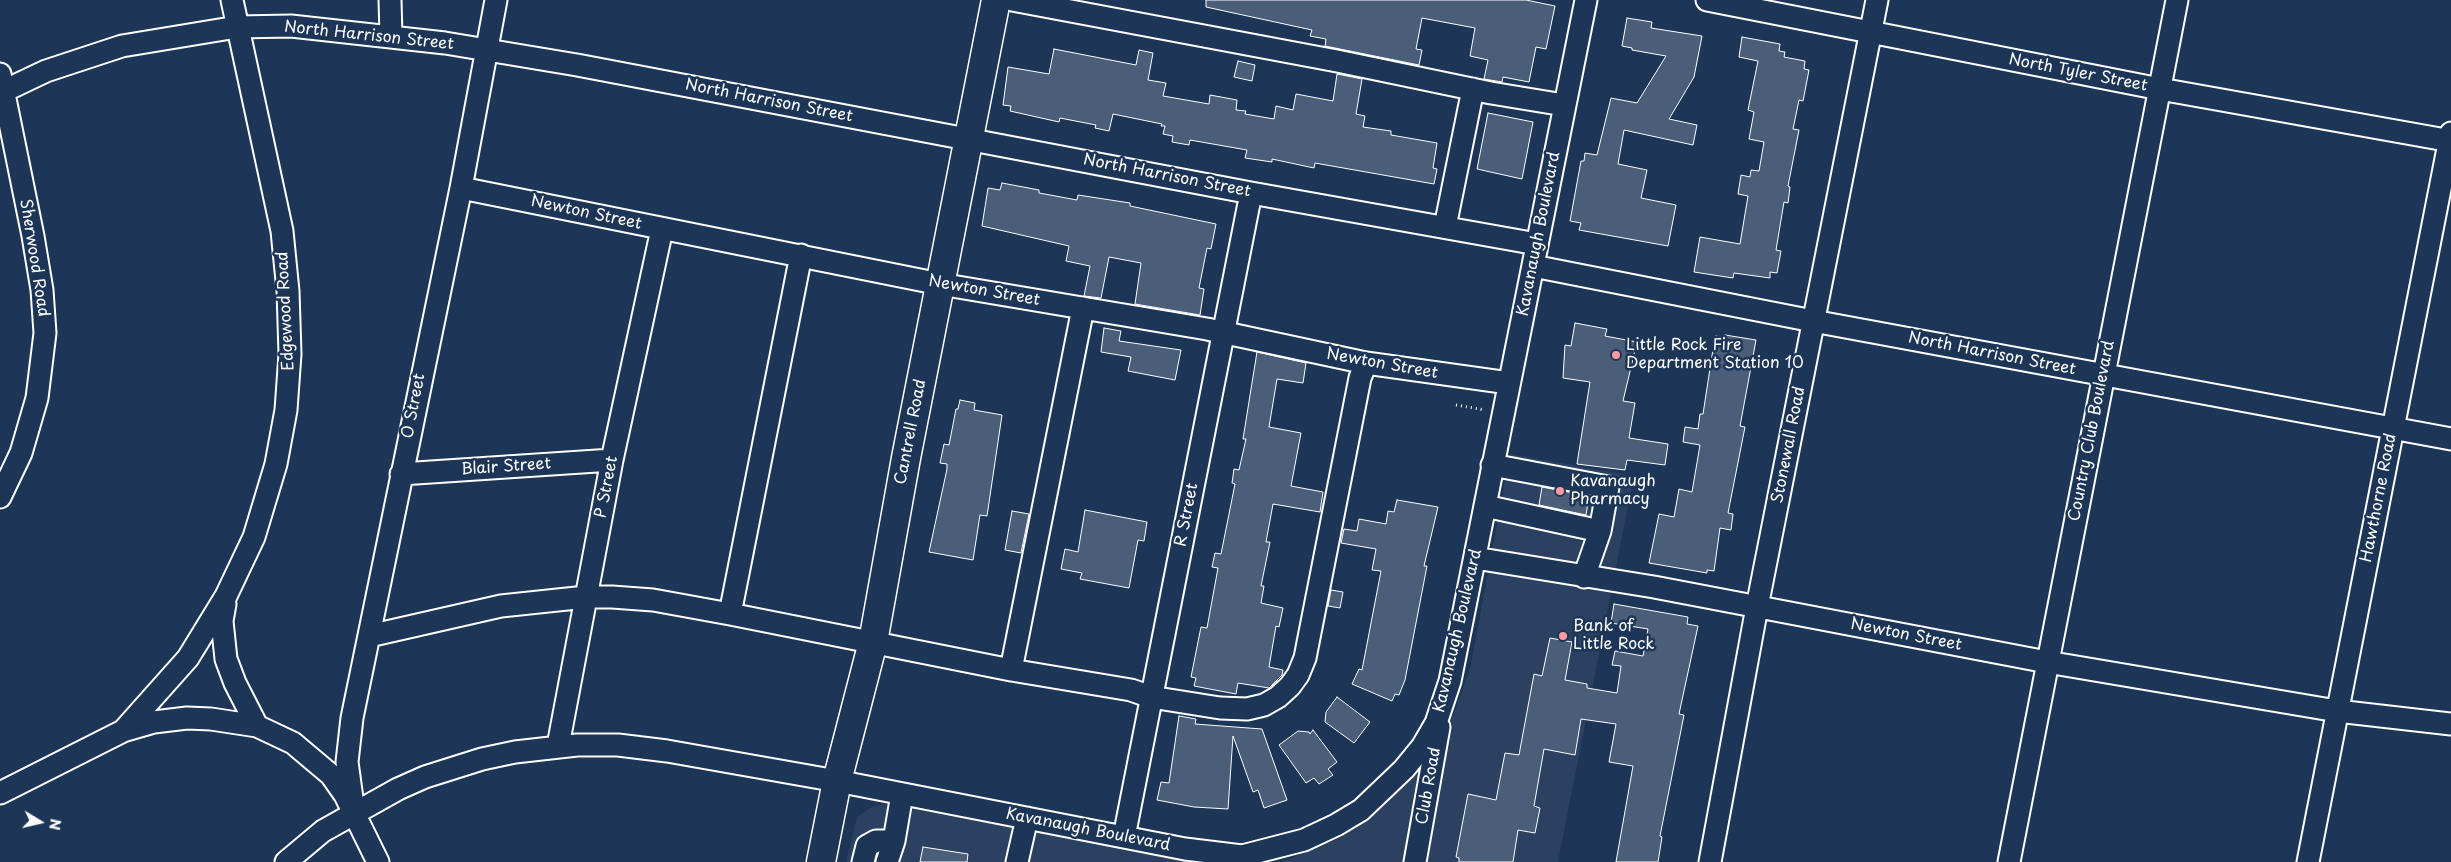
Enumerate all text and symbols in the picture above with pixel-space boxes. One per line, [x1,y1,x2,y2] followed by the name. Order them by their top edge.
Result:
[283,18,455,54] street label: North Harrison Street
[2007,50,2149,96] street label: North Tyler Street
[684,75,854,127] street label: North Harrison Street
[1082,150,1252,202] street label: North Harrison Street
[1514,150,1564,318] street label: Kavanaugh Boulevard
[529,192,643,234] street label: Newton Street
[15,198,53,318] street label: Sherwood Road
[273,251,299,371] street label: Edgewood Road
[927,272,1041,310] street label: Newton Street
[1907,328,2077,380] street label: North Harrison Street
[1626,336,1804,374] place label: Little Rock Fire Department Station 10
[2065,339,2119,523] street label: Country Club Boulevard
[1325,345,1439,383] street label: Newton Street
[1610,349,1622,361] marker: Little Rock Fire Department Station 10
[398,372,430,440] street label: O Street
[891,378,931,486] street label: Cantrell Road
[1768,385,1810,505] street label: Stonewall Road
[2357,432,2401,564] street label: Hawthorne Road
[460,454,552,480] street label: Blair Street
[592,454,622,520] street label: P Street
[1570,472,1656,510] place label: Kavanaugh Pharmacy
[1171,481,1203,549] street label: R Street
[1554,485,1566,497] marker: Kavanaugh Pharmacy
[1430,547,1486,715] street label: Kavanaugh Boulevard
[1849,615,1963,655] street label: Newton Street
[1573,617,1654,655] place label: Bank of Little Rock
[1557,630,1569,642] marker: Bank of Little Rock
[1413,746,1445,826] street label: Club Road
[15,797,65,847] north arrow
[1004,805,1172,855] street label: Kavanaugh Boulevard
[44,817,67,832] text: N

